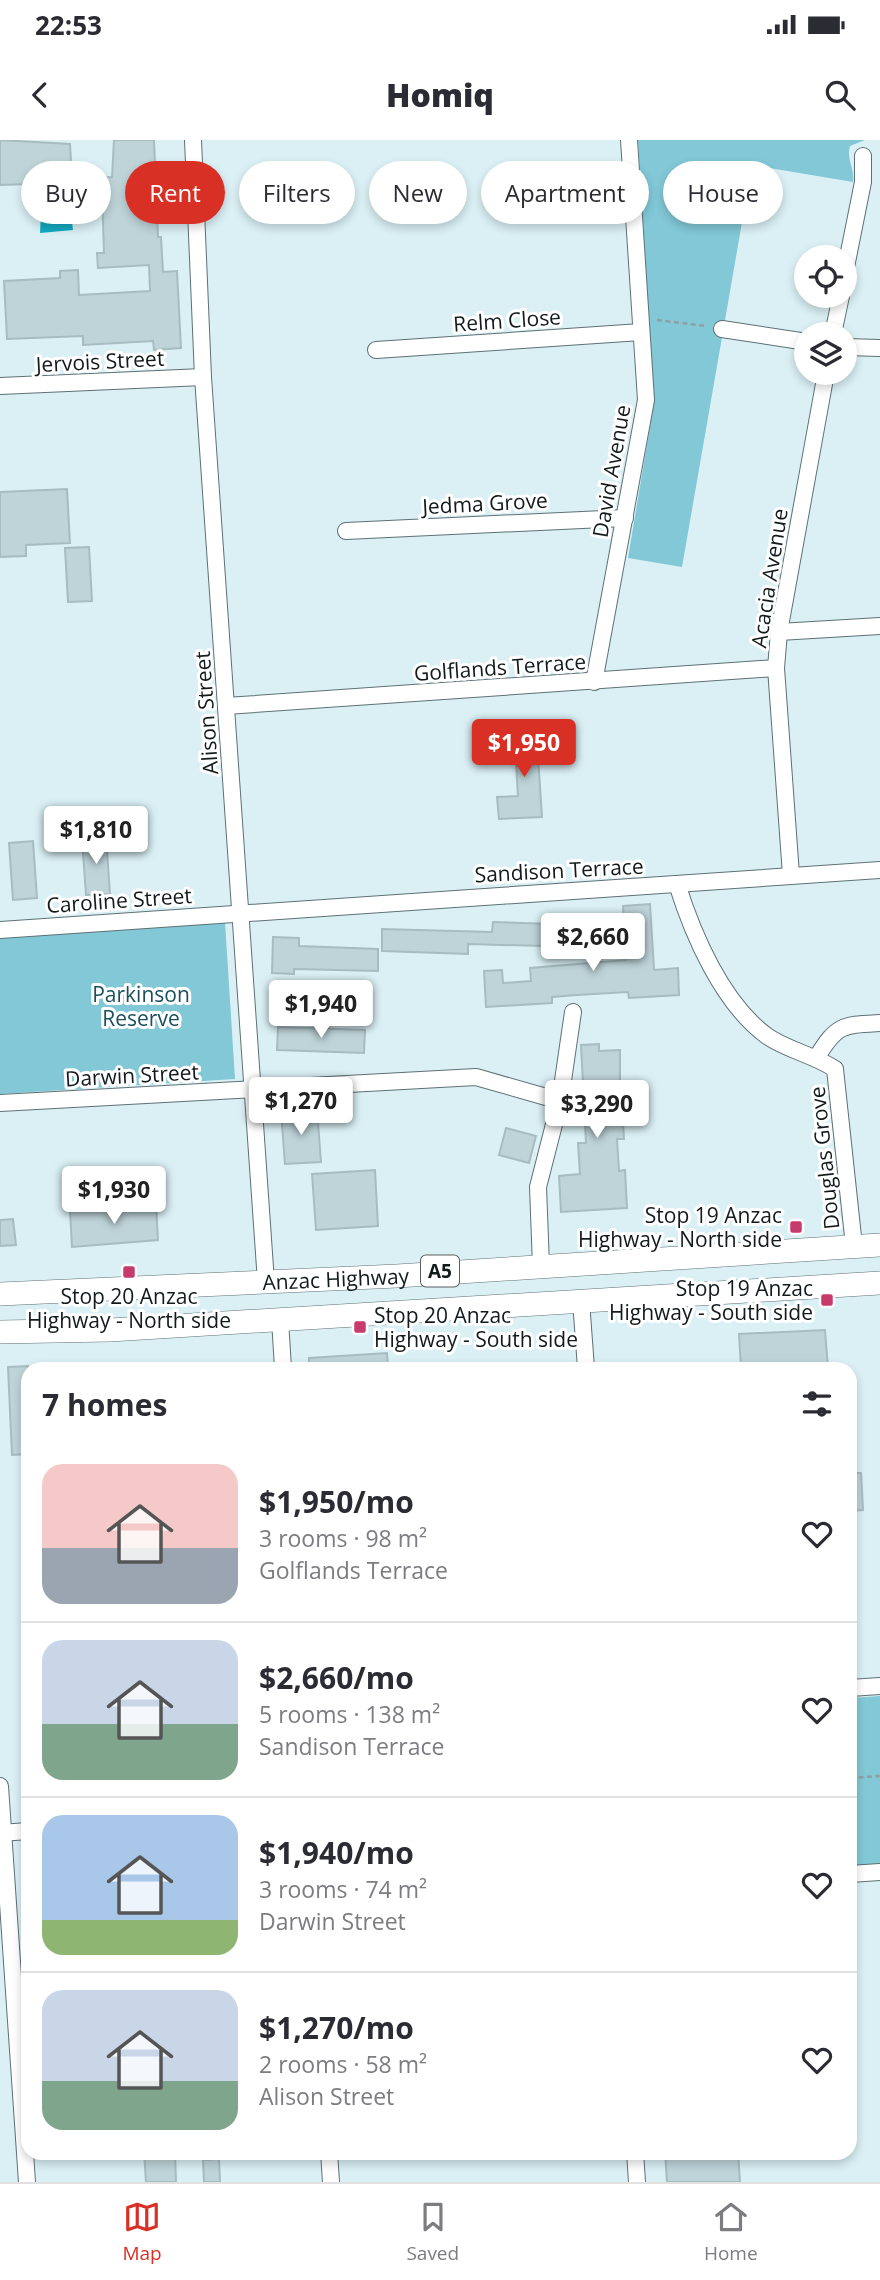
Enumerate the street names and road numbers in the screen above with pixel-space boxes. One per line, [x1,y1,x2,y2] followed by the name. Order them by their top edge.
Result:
[452,302,562,338] street label: Relm Close
[33,344,165,378] street label: Jervois Street
[586,403,636,539] street label: David Avenue
[420,486,548,520] street label: Jedma Grove
[744,506,794,650] street label: Acacia Avenue
[413,647,587,687] street label: Golflands Terrace
[188,650,224,776] street label: Alison Street
[474,852,644,888] street label: Sandison Terrace
[45,881,193,919] street label: Caroline Street
[64,1058,200,1092] street label: Darwin Street
[803,1085,845,1231] street label: Douglas Grove
[421,1256,459,1287] road number: A5
[262,1261,410,1296] street label: Anzac Highway

